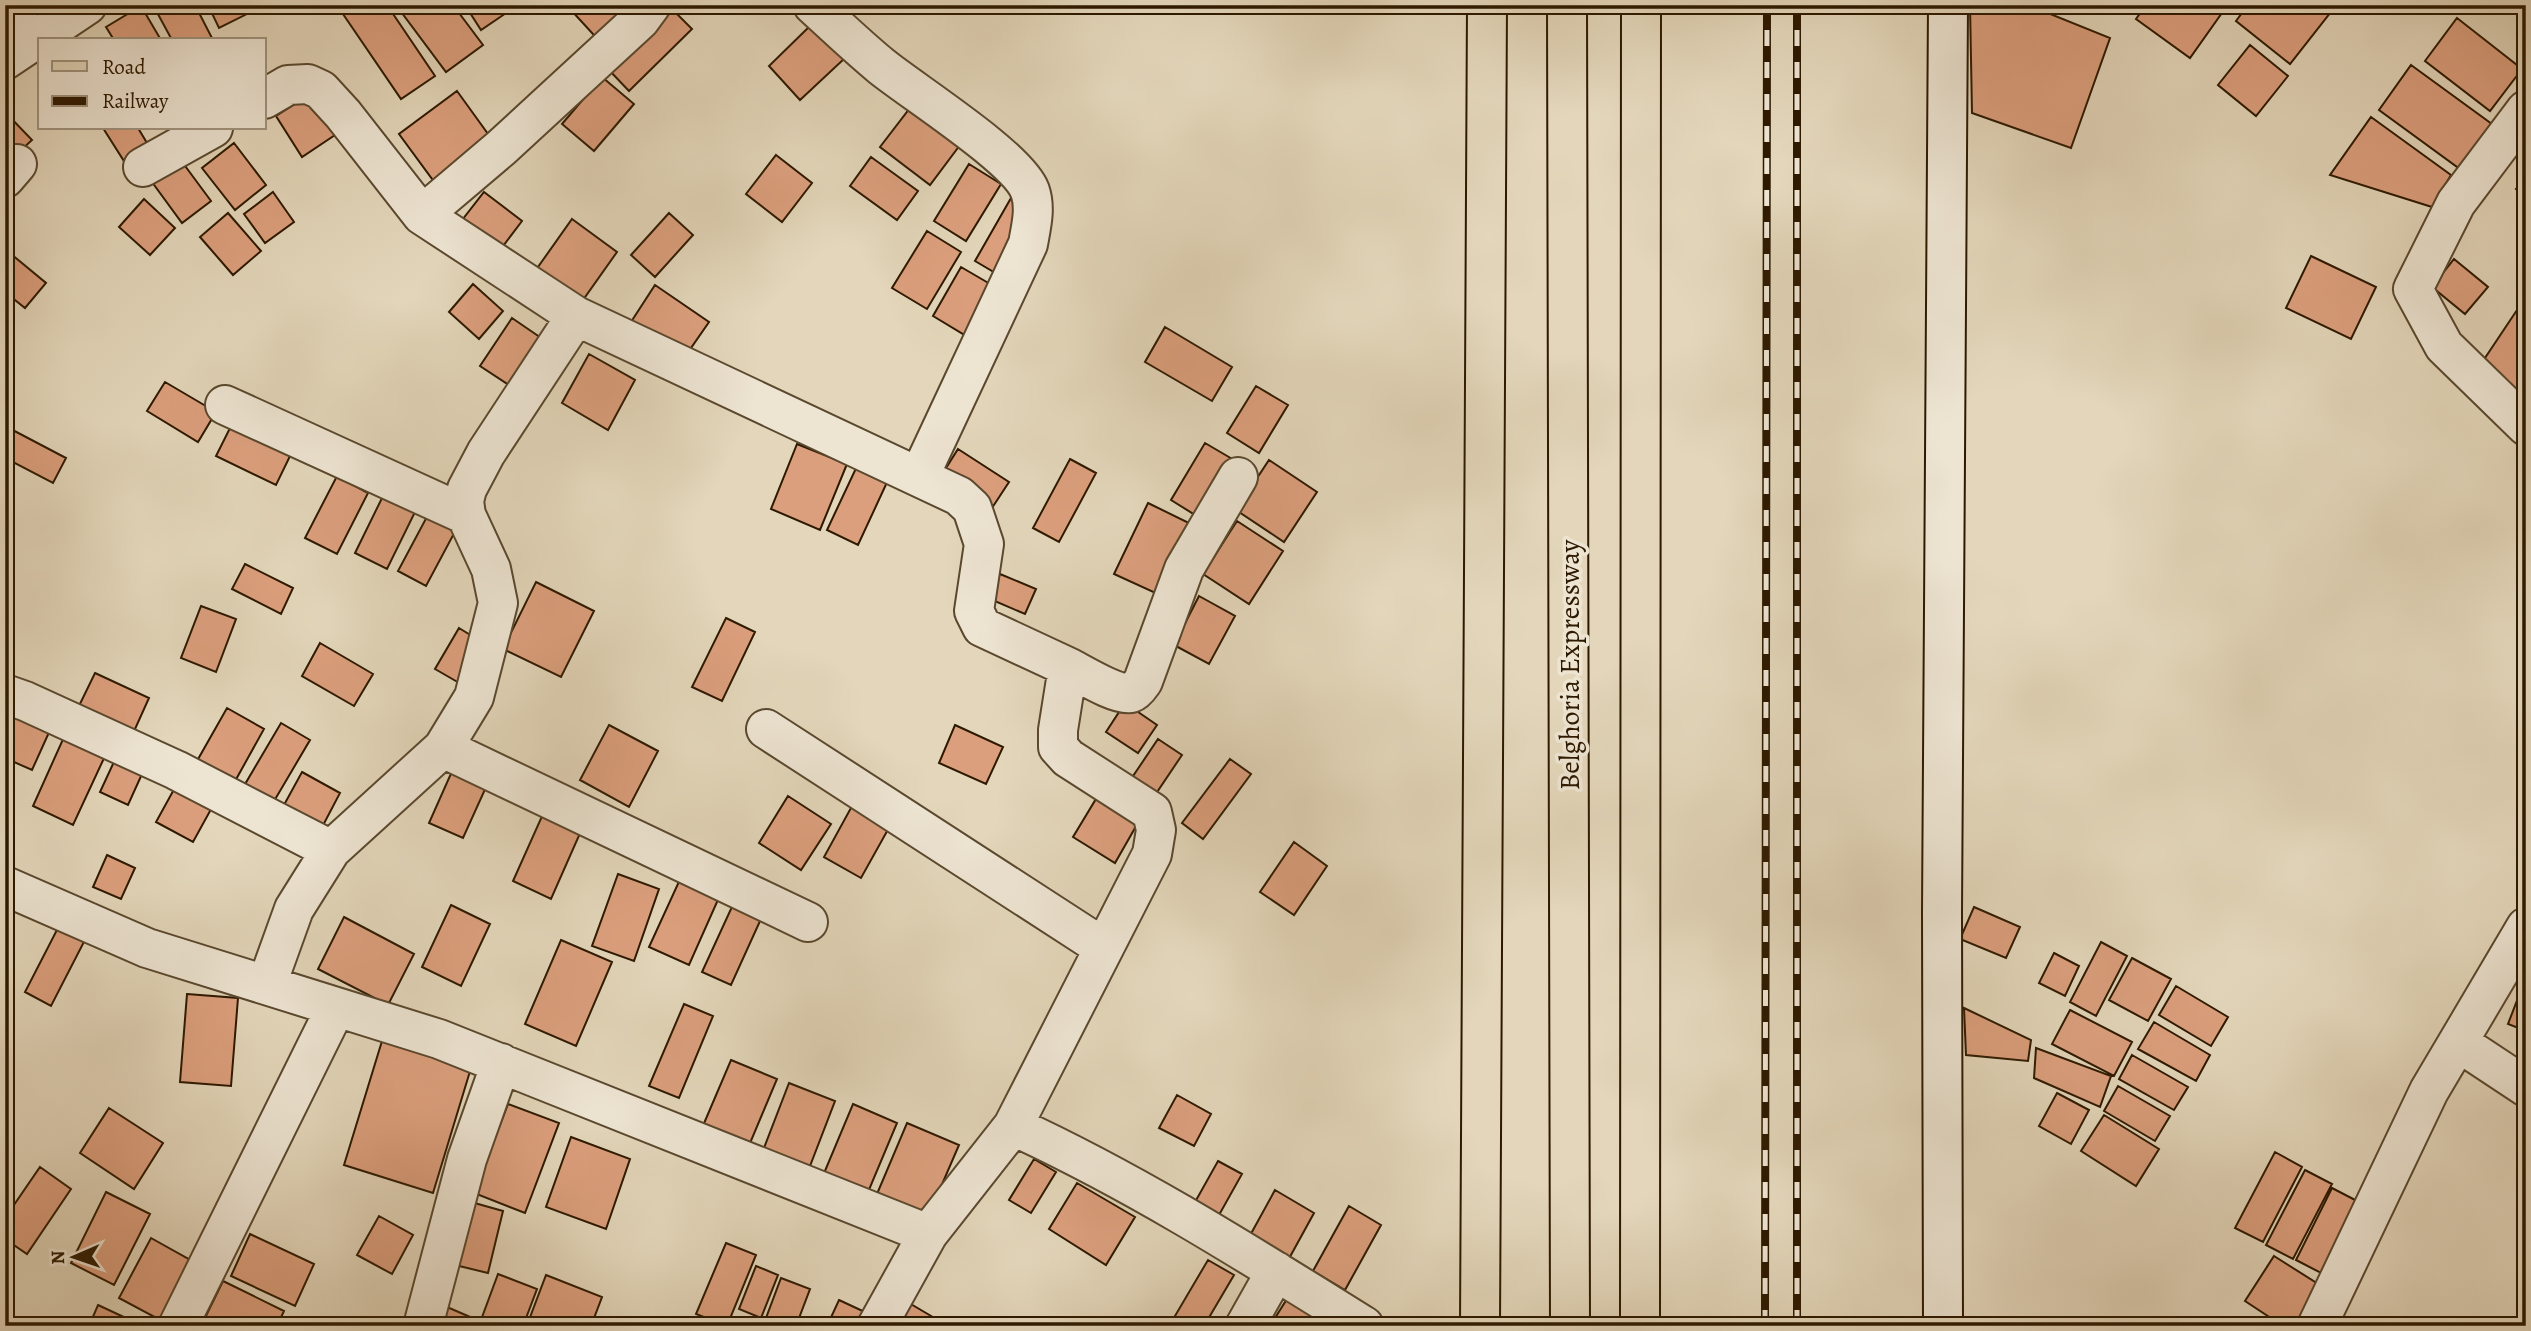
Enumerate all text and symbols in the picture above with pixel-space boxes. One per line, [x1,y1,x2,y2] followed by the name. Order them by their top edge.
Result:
[38,38,266,130] legend
[102,53,146,81] text: Road
[102,87,169,115] text: Railway
[1551,539,1589,790] street label: Belghoria Expressway
[38,1222,108,1292] north arrow
[45,1250,71,1265] text: N

